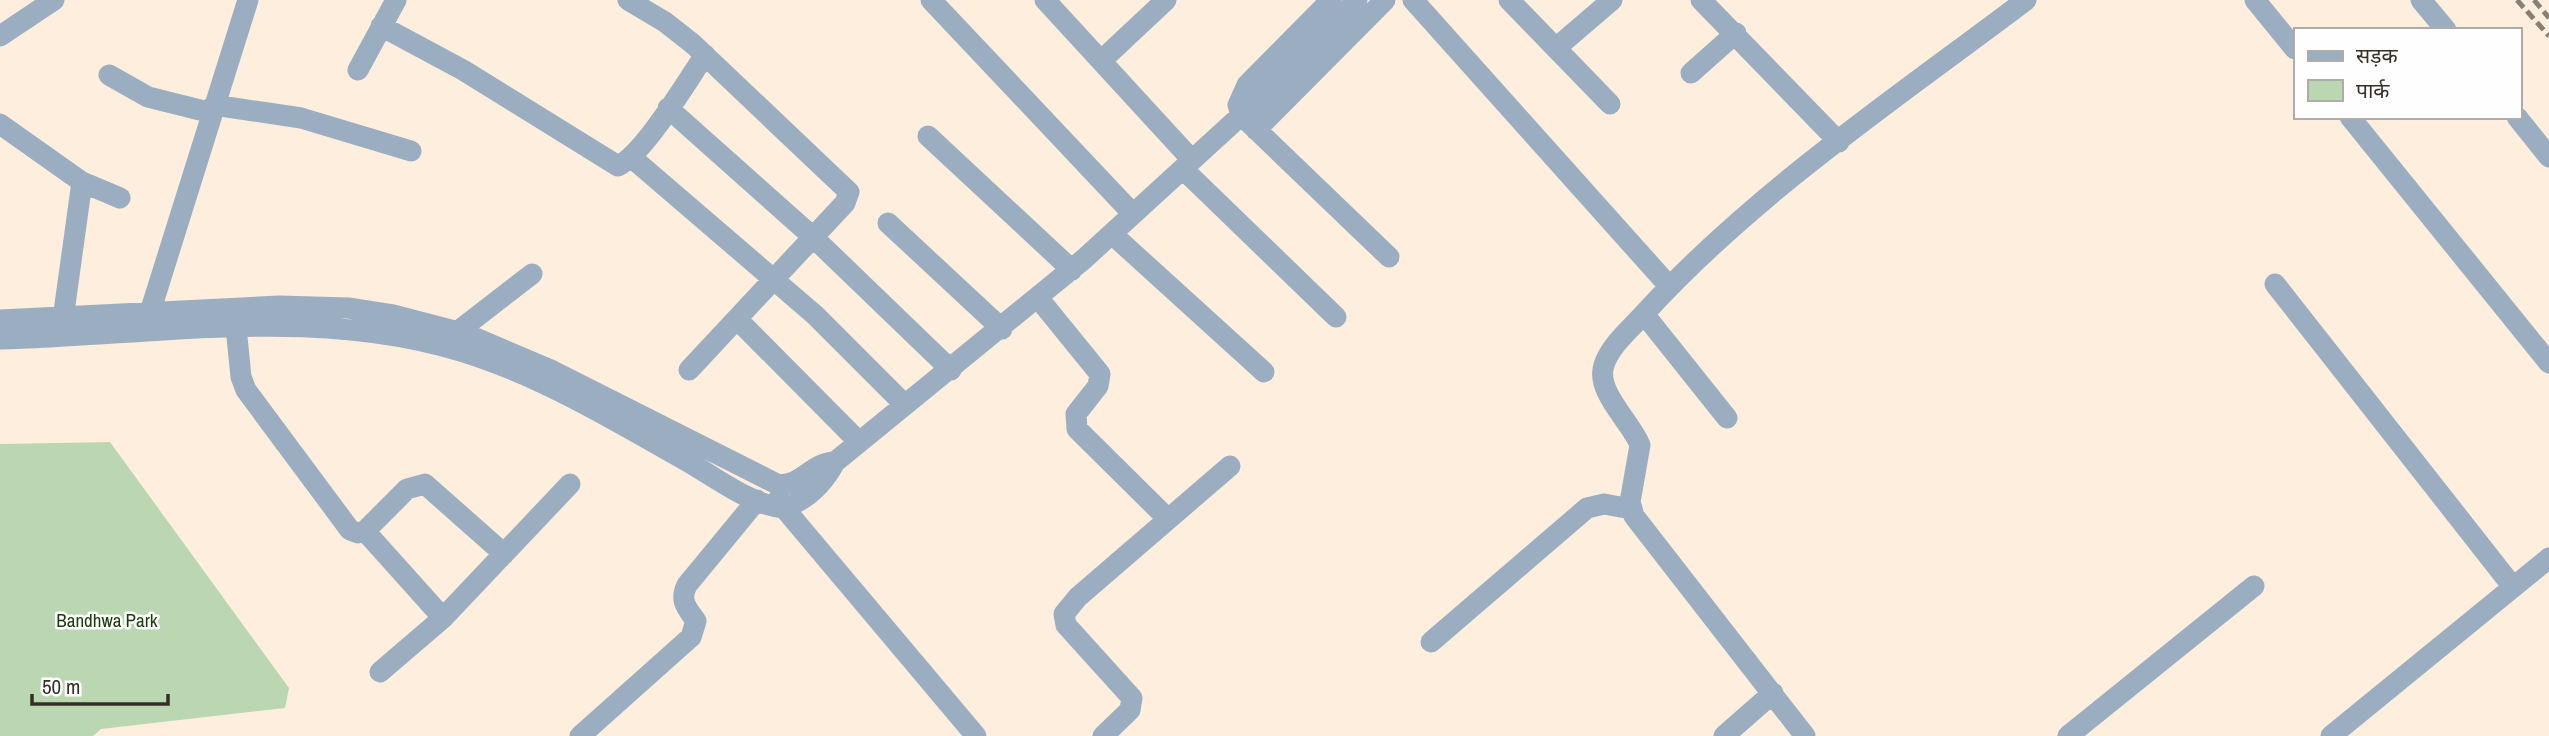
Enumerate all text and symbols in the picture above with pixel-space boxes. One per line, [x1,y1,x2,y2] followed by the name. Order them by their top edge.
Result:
[2294,28,2521,119] legend
[2356,41,2398,70] text: सड़क
[2356,76,2390,105] text: पार्क
[56,607,158,633] park label: Bandhwa Park
[32,662,168,706] scale bar
[42,672,80,701] text: 50 m

